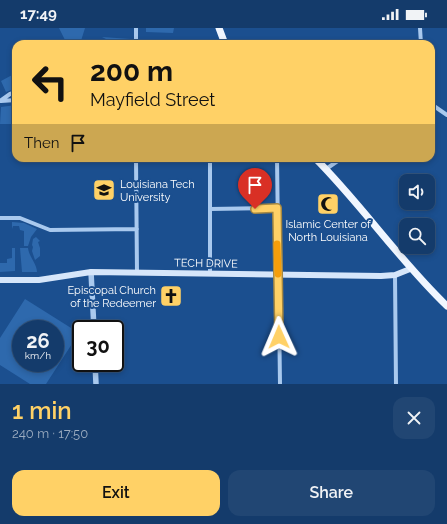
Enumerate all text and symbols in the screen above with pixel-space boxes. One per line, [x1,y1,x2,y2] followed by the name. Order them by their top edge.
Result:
[20,5,57,23] text: 17:49
[90,55,173,88] text: 200 m
[24,56,76,108] icon: left
[90,89,215,110] text: Mayfield Street
[67,132,89,154] icon: arrive
[24,134,59,152] text: Then
[238,168,272,209] pin
[244,174,266,196] icon: arrive
[399,174,435,254] map controls
[399,174,435,210] button: sound
[91,177,117,203] school or university icon: Louisiana Tech University
[120,178,195,204] place label: Louisiana Tech University
[315,191,341,217] mosque icon: Islamic Center of North Louisiana
[285,218,371,244] place label: Islamic Center of North Louisiana
[399,218,435,254] button: search
[174,256,238,271] street label: TECH DRIVE
[158,283,184,309] church icon: Episcopal Church of the Redeemer
[67,284,156,310] place label: Episcopal Church of the Redeemer
[258,316,300,358] position arrow
[72,320,124,372] speed limit sign: 30
[26,329,50,353] text: 26
[25,350,51,361] text: km/h
[12,396,72,425] text: 1 min
[393,397,435,439] button: close
[12,426,88,441] text: 240 m · 17:50
[12,470,220,516] button: Exit
[228,470,435,516] button: Share

